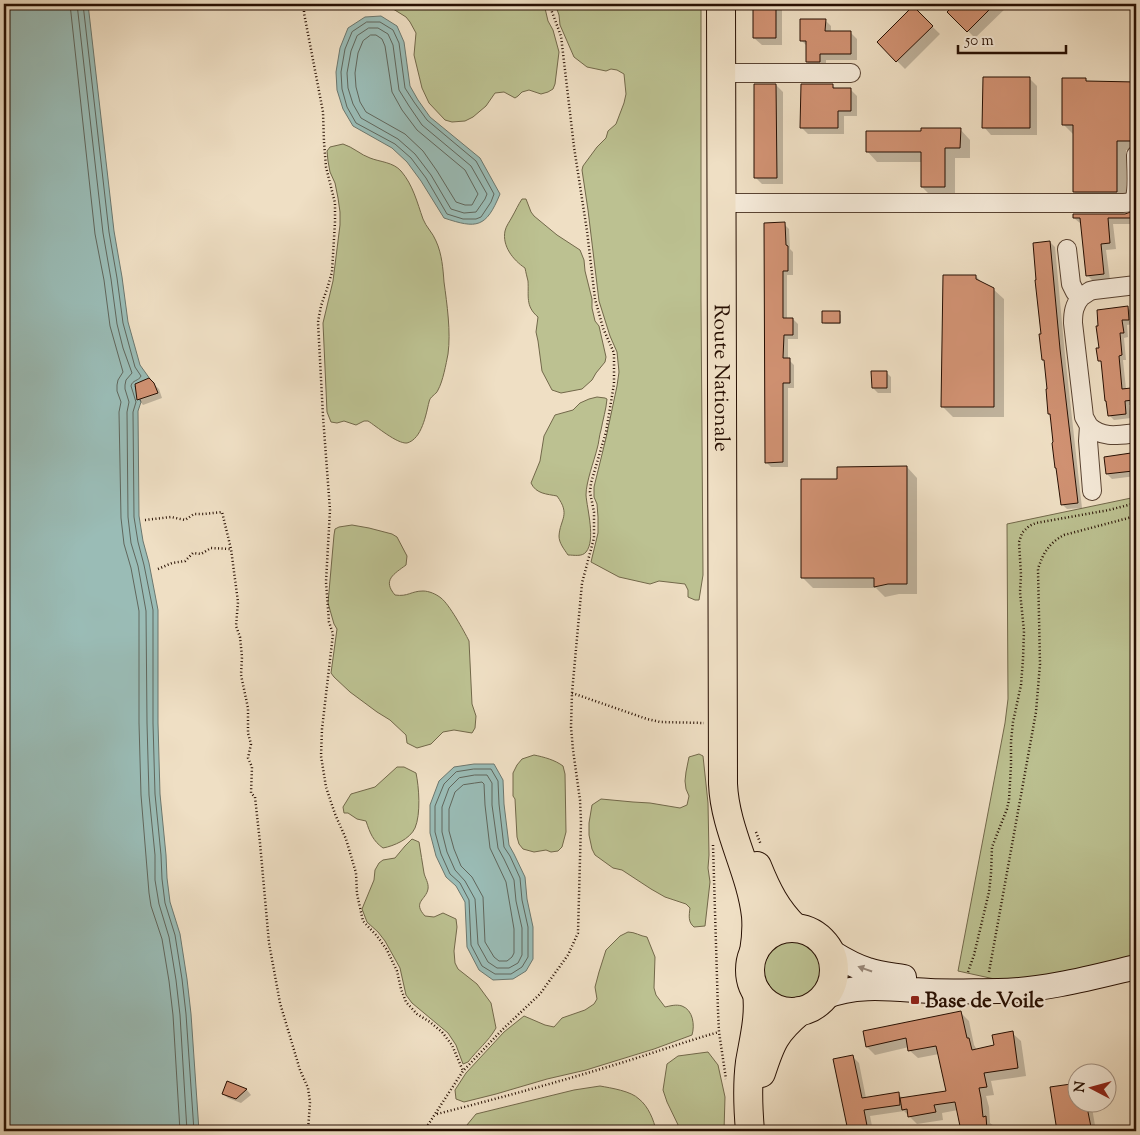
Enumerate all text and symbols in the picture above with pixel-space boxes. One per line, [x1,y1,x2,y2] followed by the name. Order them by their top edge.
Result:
[958,22,1065,54] scale bar
[964,31,994,52] text: 50 m
[705,304,735,452] street label: Route Nationale
[858,965,873,972] one-way arrow
[925,987,1044,1017] place label: Base de Voile
[909,994,921,1006] marker: Base de Voile
[1068,1062,1118,1112] north arrow
[1071,1080,1092,1093] text: N

